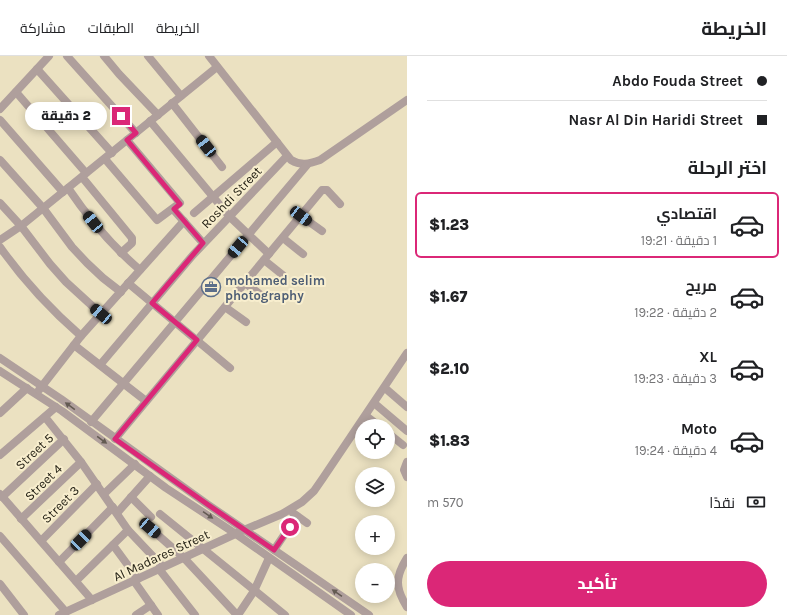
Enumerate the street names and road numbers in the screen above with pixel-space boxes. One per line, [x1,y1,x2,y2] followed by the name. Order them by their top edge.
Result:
[198,163,265,231] street label: Roshdi Street
[12,430,56,473] street label: Street 5
[22,461,65,504] street label: Street 4
[39,483,82,526] street label: Street 3
[111,527,212,584] street label: Al Madares Street

